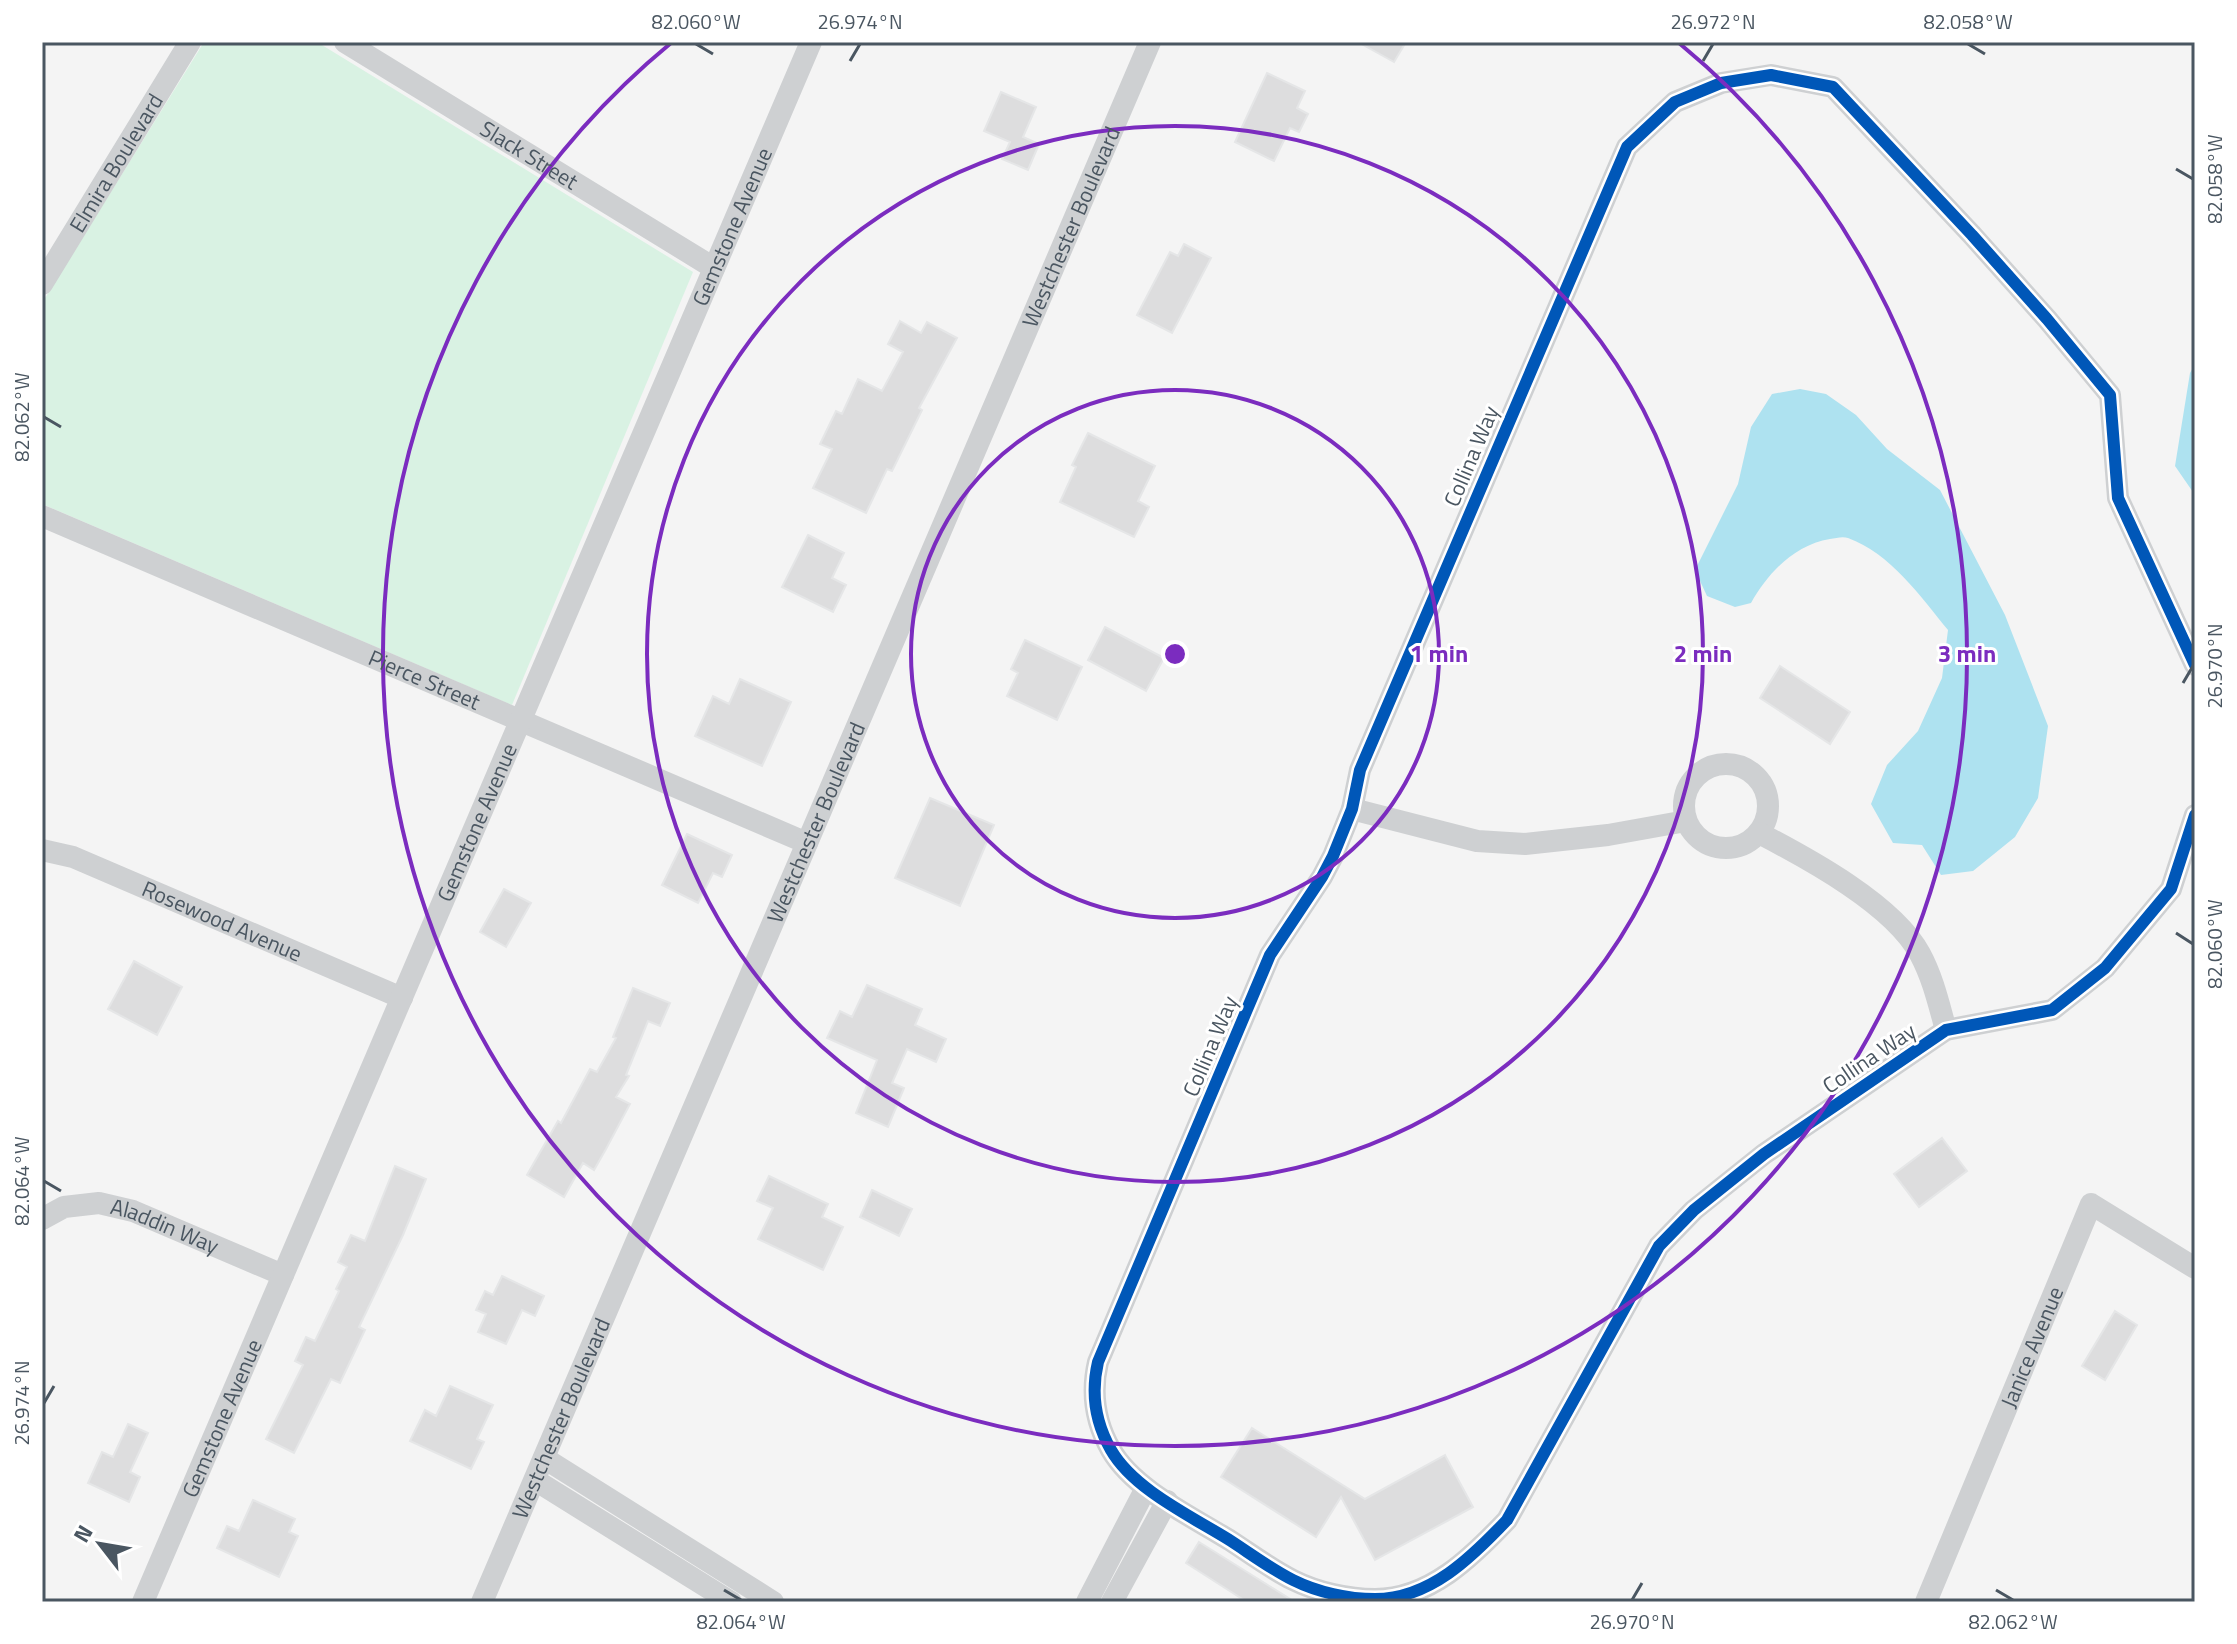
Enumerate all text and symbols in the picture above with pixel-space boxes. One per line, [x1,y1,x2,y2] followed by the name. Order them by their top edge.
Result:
[651,6,741,37] text: 82.060°W
[817,6,903,37] text: 26.974°N
[1670,6,1756,37] text: 26.972°N
[1923,6,2013,37] text: 82.058°W
[61,87,172,239] street label: Elmira Boulevard
[473,112,585,198] street label: Slack Street
[1013,121,1129,333] street label: Westchester Boulevard
[2199,134,2230,224] text: 82.058°W
[683,142,781,311] street label: Gemstone Avenue
[6,372,37,462] text: 82.062°W
[1434,400,1508,512] street label: Collina Way
[2199,623,2230,709] text: 26.970°N
[1410,635,1468,671] text: 1 min
[1674,635,1732,671] text: 2 min
[1938,635,1996,671] text: 3 min
[1161,640,1189,668] centre of rings
[363,641,486,719] street label: Pierce Street
[758,717,874,928] street label: Westchester Boulevard
[428,738,526,907] street label: Gemstone Avenue
[137,871,308,970] street label: Rosewood Avenue
[2199,899,2230,989] text: 82.060°W
[1173,990,1247,1102] street label: Collina Way
[1815,1014,1923,1102] street label: Collina Way
[6,1136,37,1226] text: 82.064°W
[107,1189,225,1263] street label: Aladdin Way
[1991,1281,2072,1413] street label: Janice Avenue
[503,1312,619,1524] street label: Westchester Boulevard
[173,1334,271,1503] street label: Gemstone Avenue
[6,1360,37,1446] text: 26.974°N
[60,1504,140,1584] north arrow
[64,1518,101,1549] text: N
[696,1606,786,1637] text: 82.064°W
[1589,1606,1675,1637] text: 26.970°N
[1968,1606,2058,1637] text: 82.062°W

